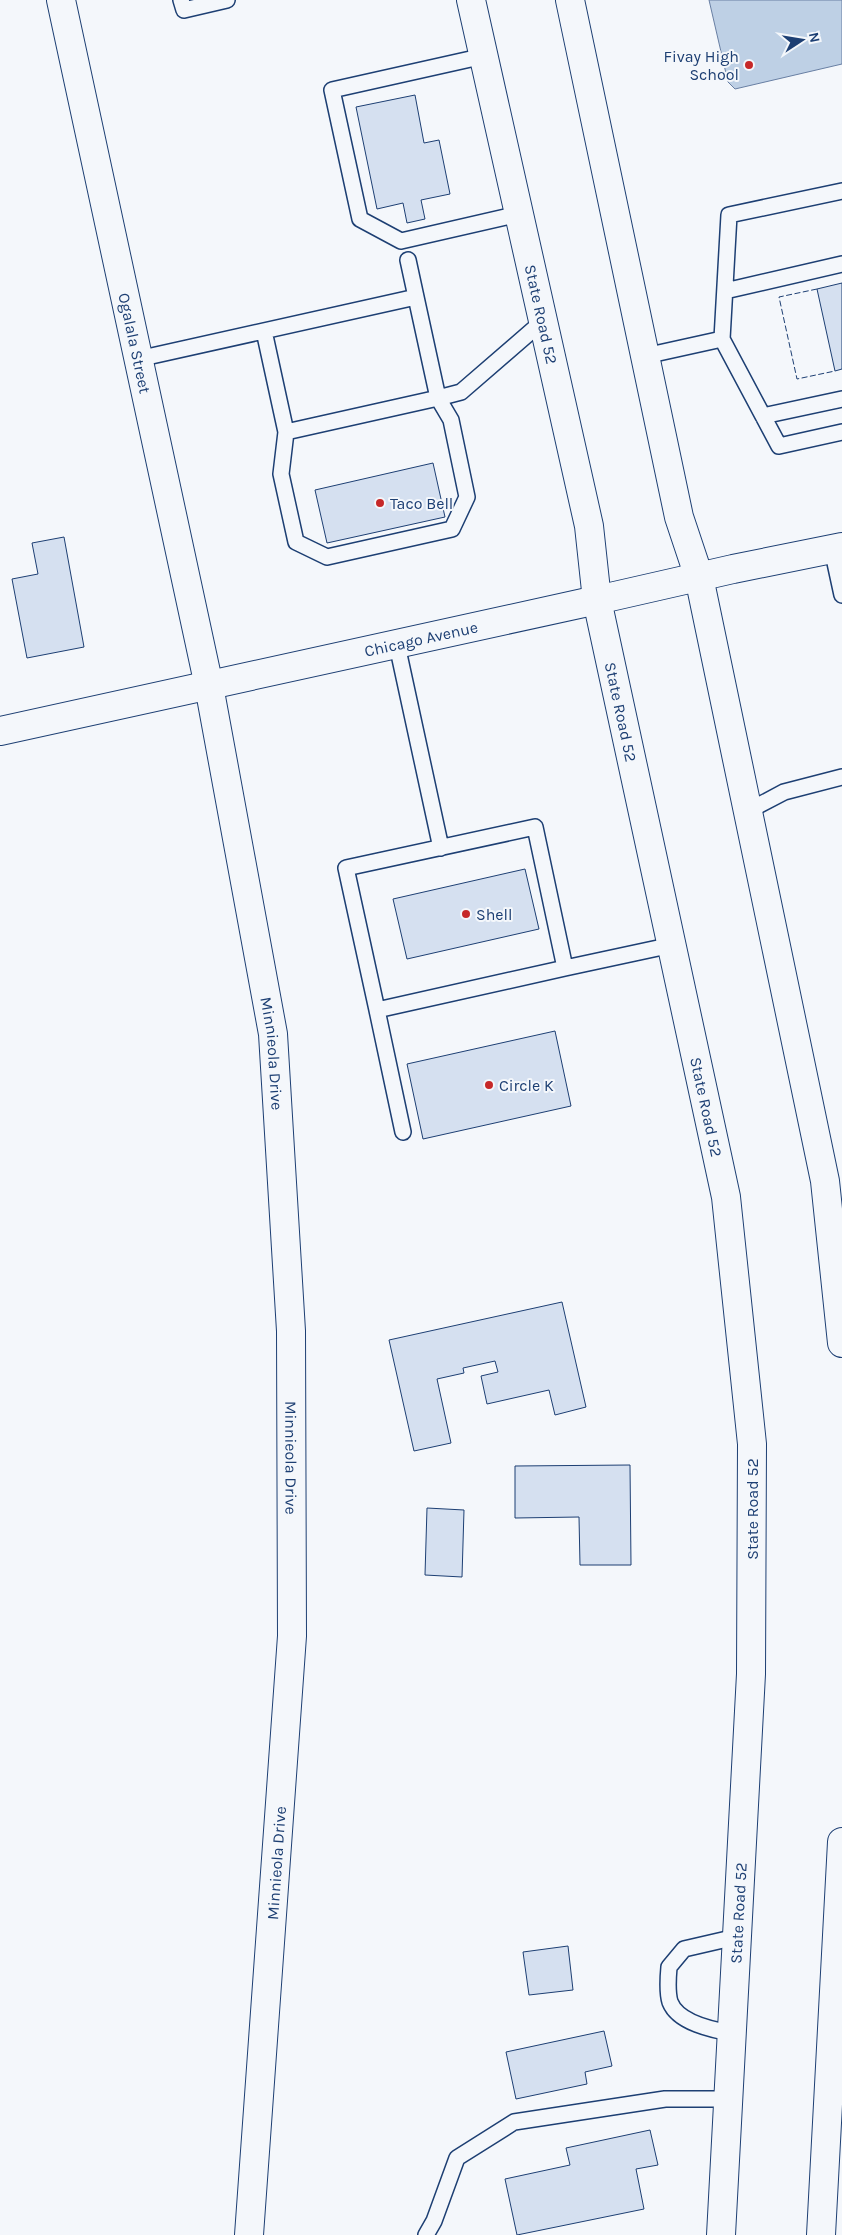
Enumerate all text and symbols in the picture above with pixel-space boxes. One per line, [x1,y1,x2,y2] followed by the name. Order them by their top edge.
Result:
[777,15,827,65] north arrow
[805,31,824,44] text: N
[664,47,739,84] place label: Fivay High School
[743,59,755,71] marker: Fivay High School
[521,263,561,366] street label: State Road 52
[114,291,155,395] street label: Ogalala Street
[390,494,453,513] place label: Taco Bell
[374,497,386,509] marker: Taco Bell
[363,617,480,661] street label: Chicago Avenue
[601,660,641,764] street label: State Road 52
[476,905,513,924] place label: Shell
[460,908,472,920] marker: Shell
[256,995,287,1111] street label: Minnieola Drive
[686,1055,726,1159] street label: State Road 52
[499,1076,554,1095] place label: Circle K
[483,1079,495,1091] marker: Circle K
[281,1401,301,1515] street label: Minnieola Drive
[743,1458,762,1560] street label: State Road 52
[263,1806,290,1920] street label: Minnieola Drive
[726,1862,751,1964] street label: State Road 52

